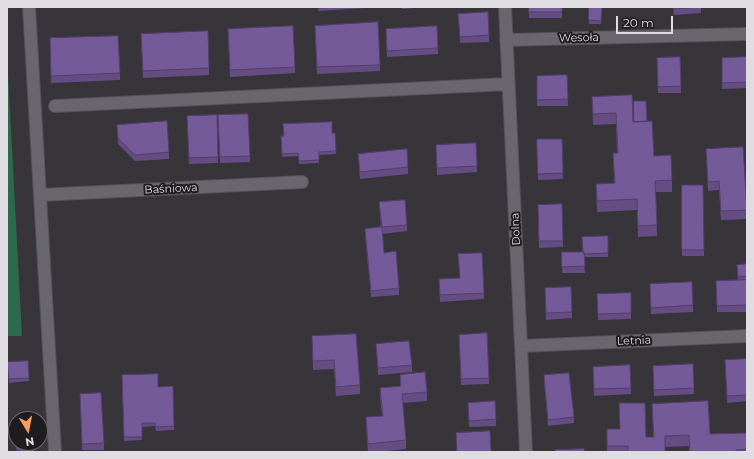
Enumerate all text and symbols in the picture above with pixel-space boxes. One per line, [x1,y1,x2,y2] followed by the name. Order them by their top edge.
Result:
[618,8,675,34] scale bar
[623,15,654,30] text: 20 m
[559,31,599,45] street label: Wesoła
[144,181,198,197] street label: Baśniowa
[509,212,523,246] street label: Dolna
[617,334,651,348] street label: Letnia
[8,411,48,451] north arrow
[24,434,36,449] text: N

